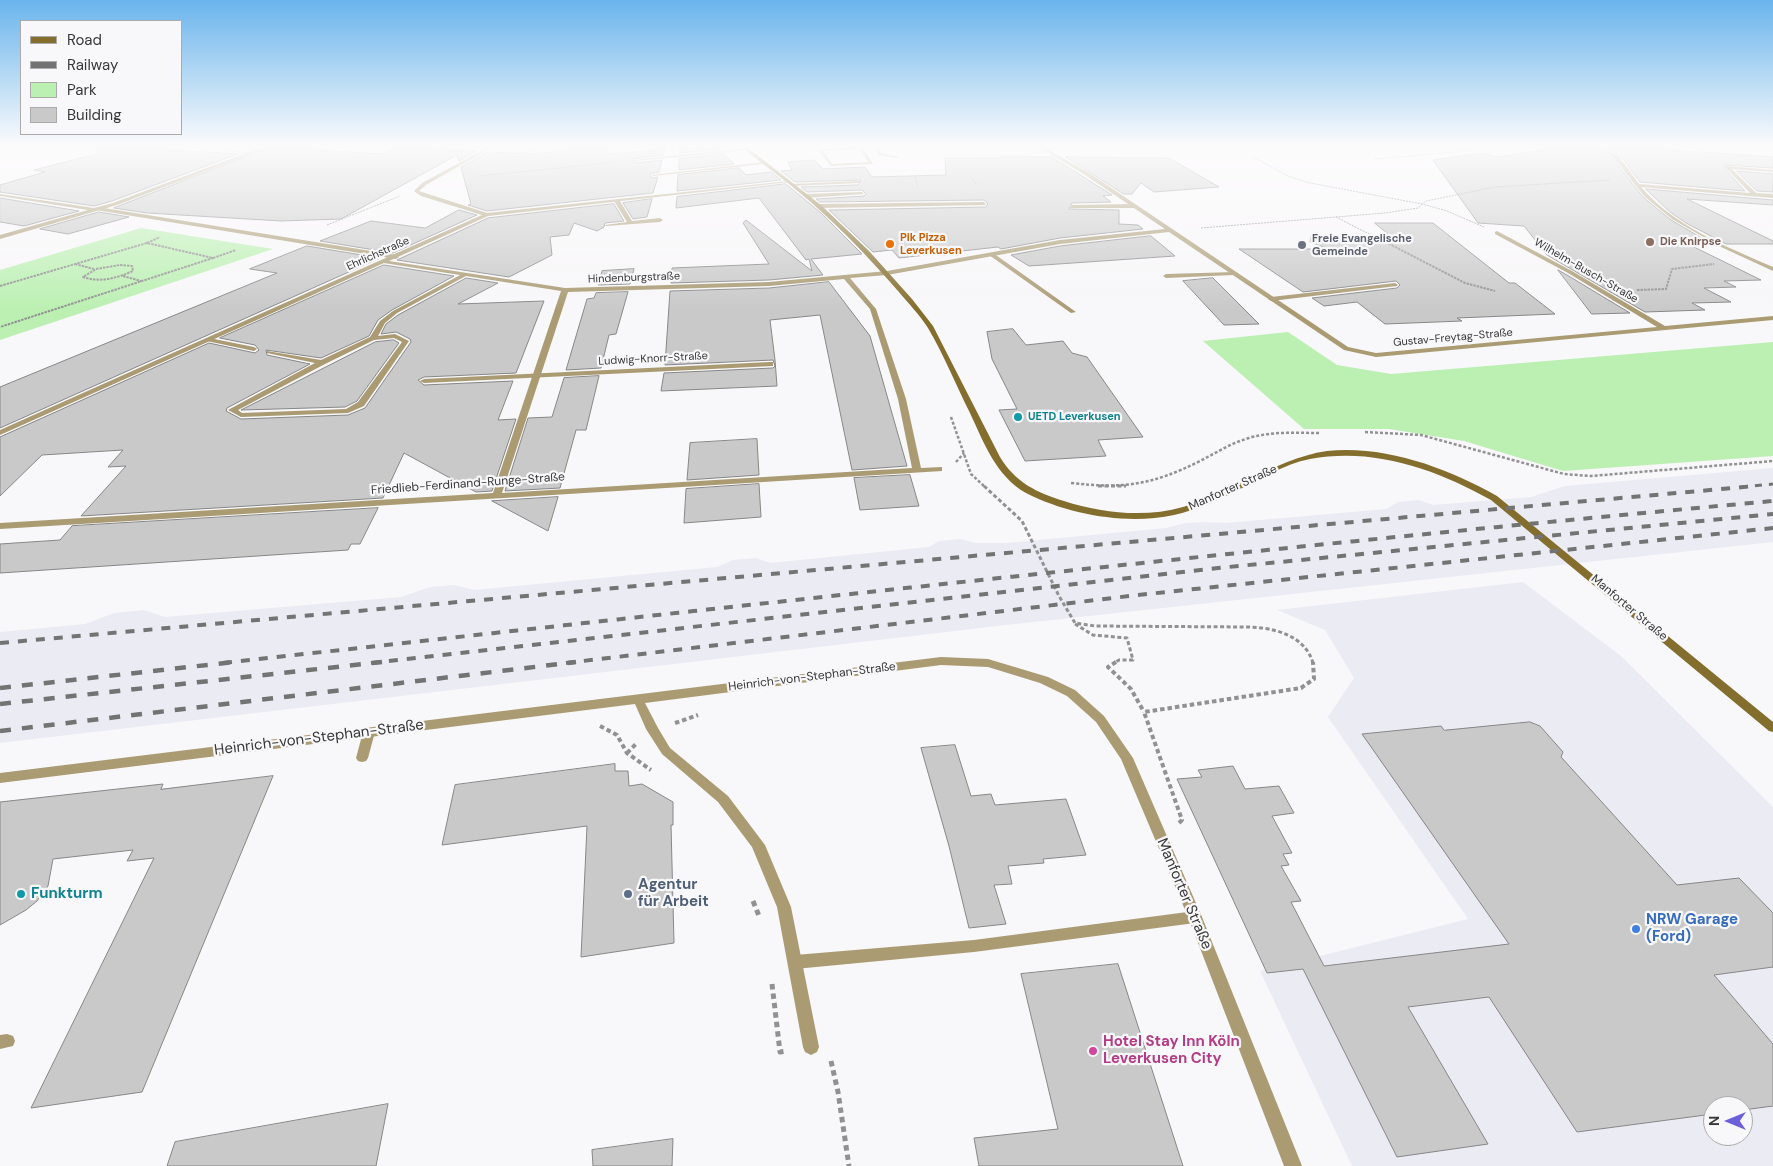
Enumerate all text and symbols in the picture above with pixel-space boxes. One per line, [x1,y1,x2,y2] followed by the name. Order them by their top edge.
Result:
[20,20,182,135] legend
[67,30,102,50] text: Road
[67,55,118,75] text: Railway
[67,80,97,100] text: Park
[67,105,122,125] text: Building
[900,231,962,257] place label: Pik Pizza Leverkusen
[1312,232,1412,258] place label: Freie Evangelische Gemeinde
[345,234,411,274] street label: Ehrlichstraße
[1660,235,1721,249] place label: Die Knirpse
[1532,236,1640,306] street label: Wilhelm-Busch-Straße
[1644,236,1656,248] marker: Die Knirpse
[884,238,896,250] marker: Pik Pizza Leverkusen
[1296,239,1308,251] marker: Freie Evangelische Gemeinde
[588,270,680,286] street label: Hindenburgstraße
[1393,326,1513,350] street label: Gustav-Freytag-Straße
[598,350,708,368] street label: Ludwig-Knorr-Straße
[1028,410,1121,424] place label: UETD Leverkusen
[1012,411,1024,423] marker: UETD Leverkusen
[1187,462,1279,514] street label: Manforter Straße
[371,470,565,498] street label: Friedlieb-Ferdinand-Runge-Straße
[1588,572,1670,644] street label: Manforter Straße
[727,660,897,694] street label: Heinrich-von-Stephan-Straße
[213,716,425,760] street label: Heinrich-von-Stephan-Straße
[1152,836,1216,952] street label: Manforter Straße
[638,876,709,911] place label: Agentur für Arbeit
[31,885,102,903] place label: Funkturm
[15,888,27,900] marker: Funkturm
[622,888,634,900] marker: Agentur für Arbeit
[1646,911,1738,946] place label: NRW Garage (Ford)
[1630,923,1642,935] marker: NRW Garage (Ford)
[1103,1033,1240,1068] place label: Hotel Stay Inn Köln Leverkusen City
[1087,1045,1099,1057] marker: Hotel Stay Inn Köln Leverkusen City
[1703,1096,1753,1146] north arrow
[1705,1116,1723,1126] text: N

